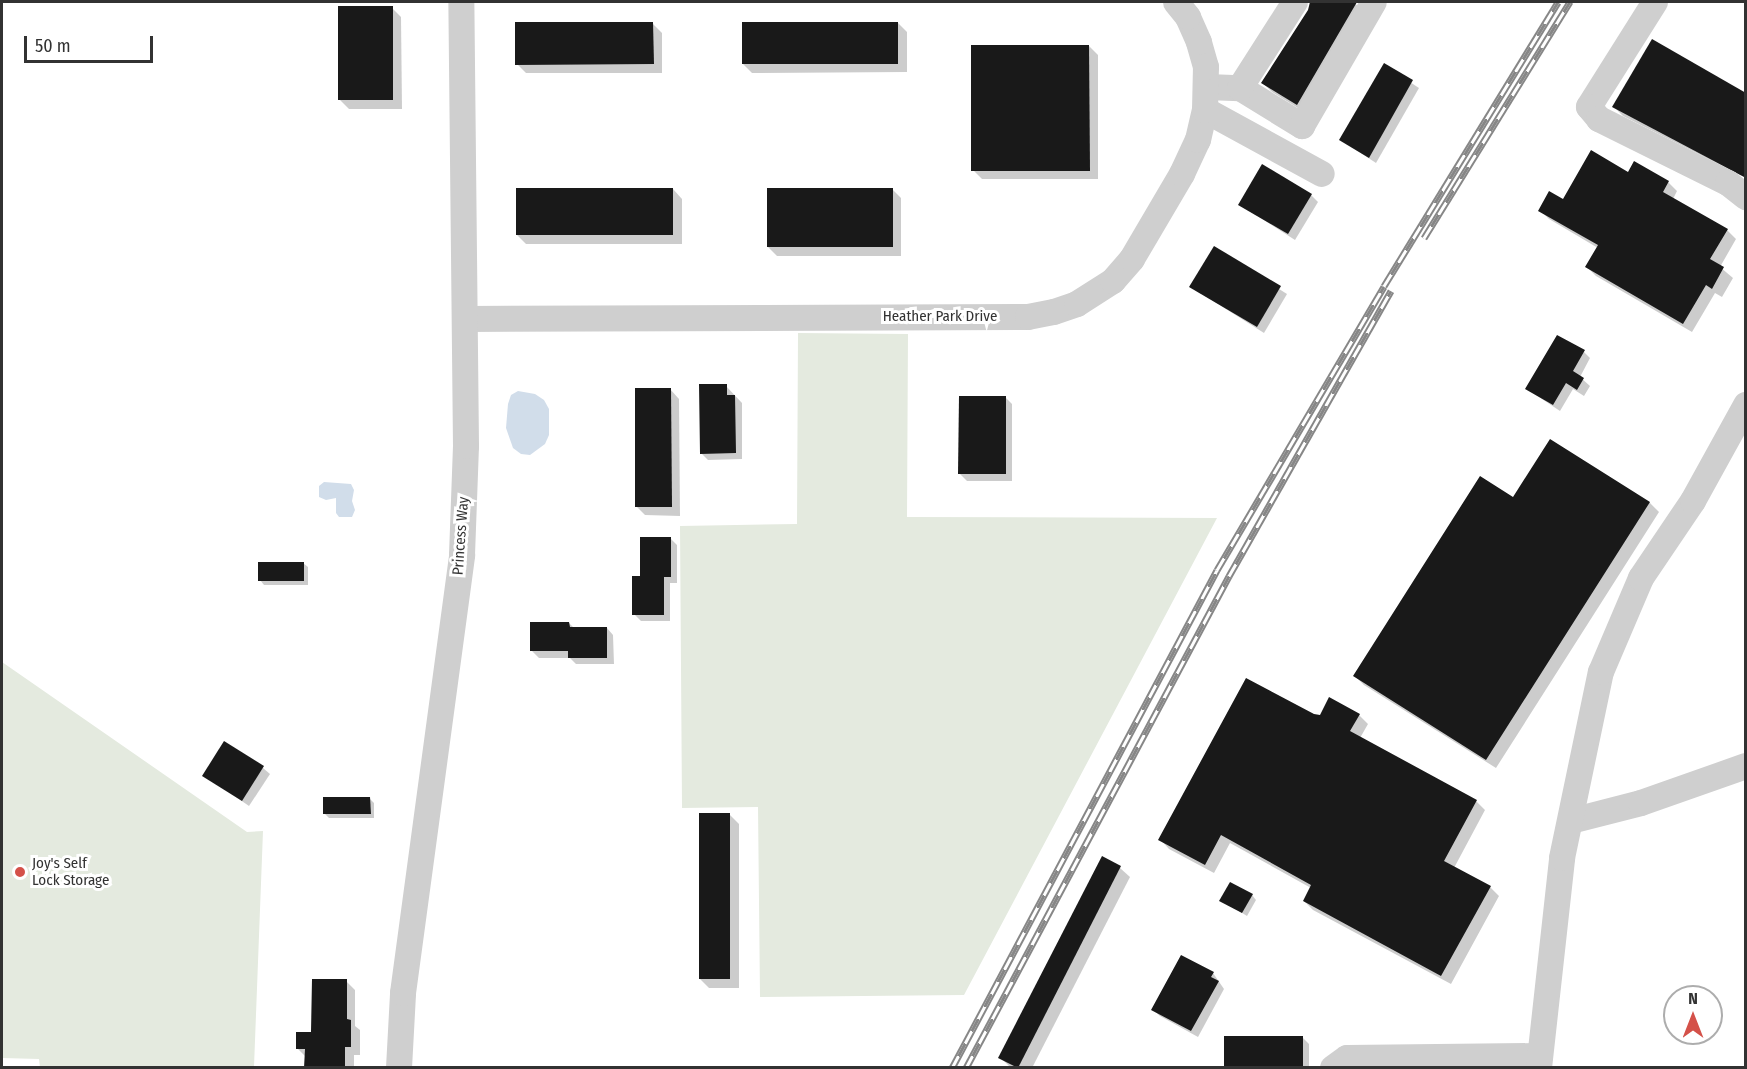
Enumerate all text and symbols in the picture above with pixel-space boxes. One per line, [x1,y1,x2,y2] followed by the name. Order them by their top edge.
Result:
[27,24,156,62] scale bar
[35,35,71,57] text: 50 m
[883,308,997,326] street label: Heather Park Drive
[449,496,473,576] street label: Princess Way
[32,854,109,889] place label: Joy's Self Lock Storage
[13,865,27,879] marker: Joy's Self Lock Storage
[1663,985,1723,1045] north arrow
[1688,989,1698,1008] text: N

